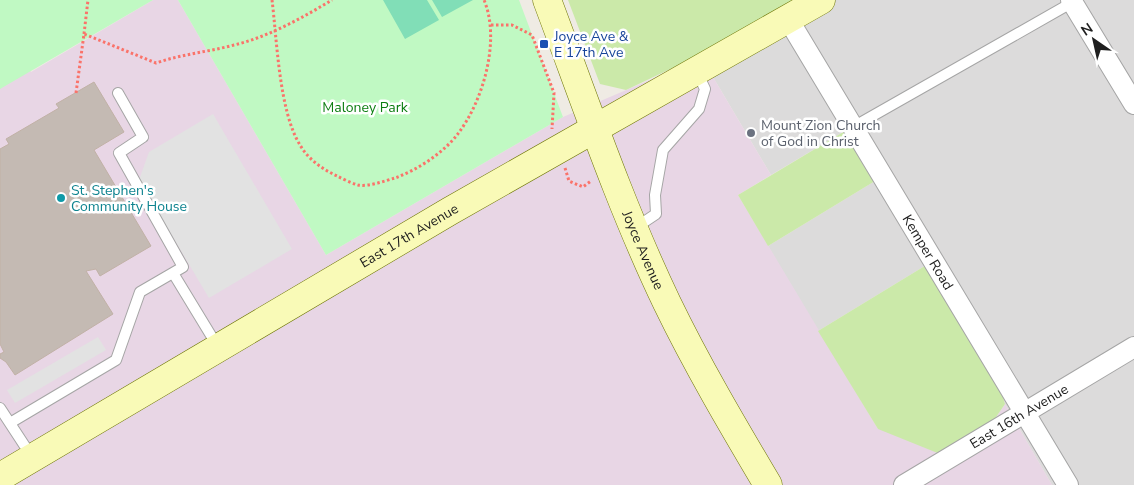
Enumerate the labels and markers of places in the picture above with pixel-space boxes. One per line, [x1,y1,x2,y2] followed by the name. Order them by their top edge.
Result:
[553,27,629,62] place label: Joyce Ave & E 17th Ave
[538,38,550,50] marker: Joyce Ave & E 17th Ave
[761,116,880,151] place label: Mount Zion Church of God in Christ
[745,127,757,139] marker: Mount Zion Church of God in Christ
[71,181,187,216] place label: St. Stephen's Community House
[55,192,67,204] marker: St. Stephen's Community House

